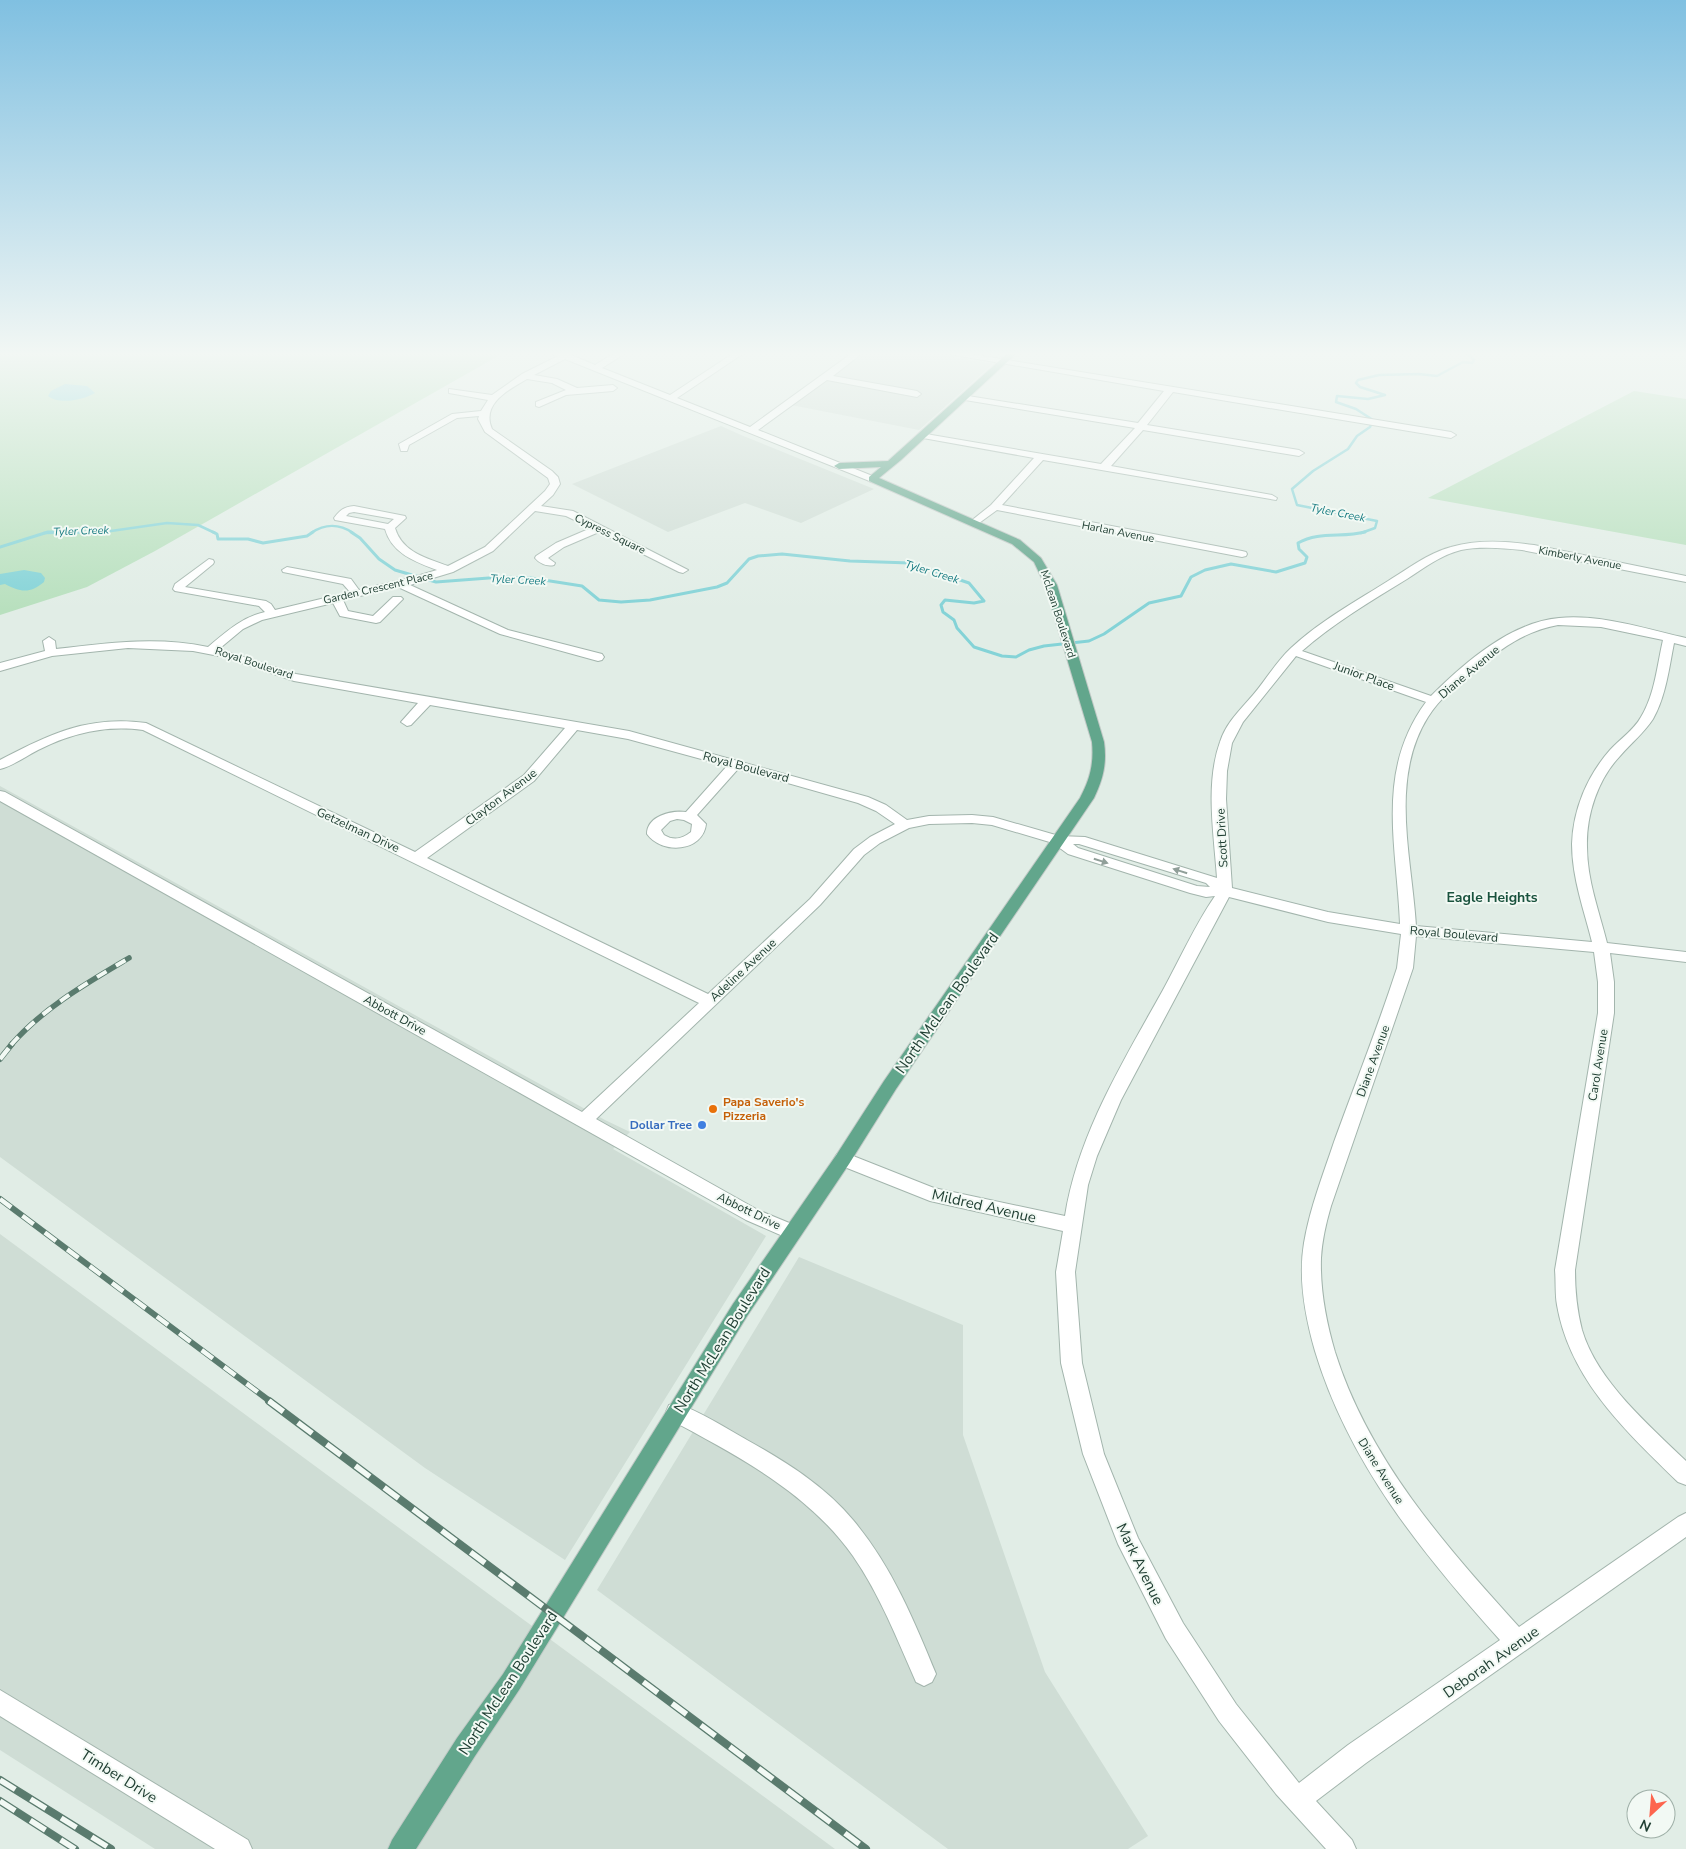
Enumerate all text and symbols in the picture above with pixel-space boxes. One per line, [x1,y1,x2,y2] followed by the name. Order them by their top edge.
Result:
[1309,500,1367,526] water label: Tyler Creek
[572,510,648,558] street label: Cypress Square
[1080,518,1156,546] street label: Harlan Avenue
[53,523,110,539] water label: Tyler Creek
[1537,543,1623,573] street label: Kimberly Avenue
[903,557,961,587] water label: Tyler Creek
[322,568,434,608] street label: Garden Crescent Place
[1037,568,1079,660] street label: McLean Boulevard
[490,571,547,589] water label: Tyler Creek
[1435,642,1503,702] street label: Diane Avenue
[213,643,295,683] street label: Royal Boulevard
[1330,657,1397,694] street label: Junior Place
[701,748,791,786] street label: Royal Boulevard
[462,765,540,829] street label: Clayton Avenue
[314,804,402,856] street label: Getzelman Drive
[1212,808,1232,868] street label: Scott Drive
[1094,857,1109,865] one-way arrow
[1173,867,1188,874] one-way arrow
[1447,888,1538,907] district label: Eagle Heights
[1409,922,1499,946] street label: Royal Boulevard
[891,929,1003,1077] street label: North McLean Boulevard
[706,935,780,1005] street label: Adeline Avenue
[361,991,429,1039] street label: Abbott Drive
[1353,1023,1393,1099] street label: Diane Avenue
[1584,1028,1612,1102] street label: Carol Avenue
[723,1094,804,1124] place label: Papa Saverio's Pizzeria
[707,1103,719,1115] marker: Papa Saverio's Pizzeria
[630,1117,692,1133] place label: Dollar Tree
[696,1119,708,1131] marker: Dollar Tree
[930,1184,1038,1228] street label: Mildred Avenue
[714,1189,784,1233] street label: Abbott Drive
[669,1264,775,1416] street label: North McLean Boulevard
[1354,1435,1408,1507] street label: Diane Avenue
[1112,1520,1168,1608] street label: Mark Avenue
[454,1607,562,1759] street label: North McLean Boulevard
[1439,1621,1543,1703] street label: Deborah Avenue
[77,1744,161,1808] street label: Timber Drive
[1626,1789,1676,1839] north arrow
[1637,1814,1654,1836] text: N

